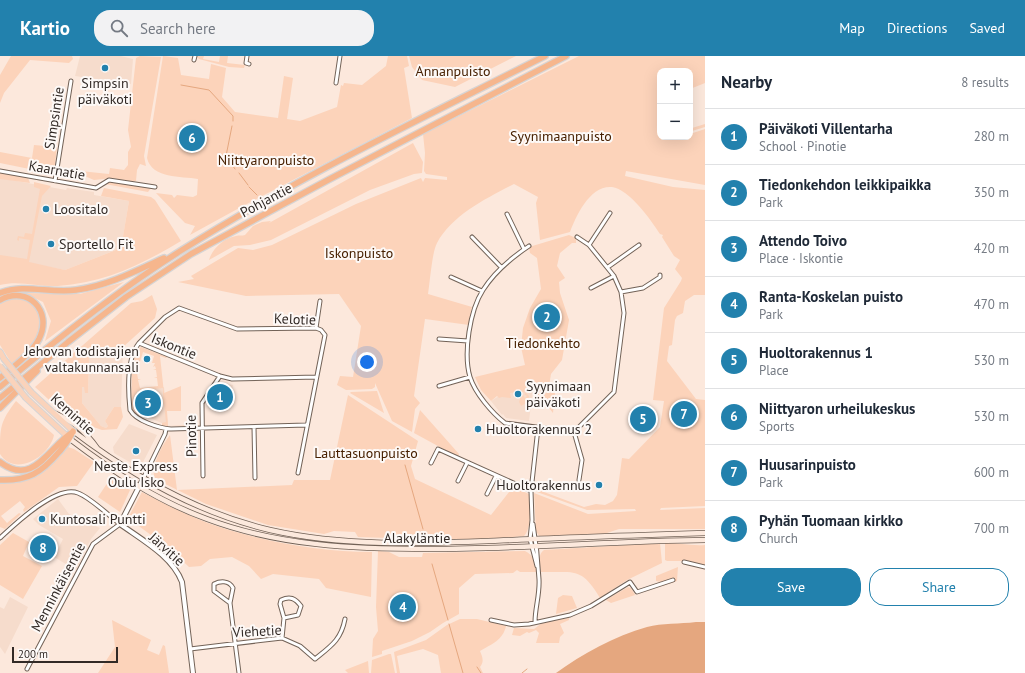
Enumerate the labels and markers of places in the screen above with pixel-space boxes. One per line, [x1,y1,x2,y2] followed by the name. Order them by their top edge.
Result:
[100,63,110,73] marker: Simpsin päiväkoti
[78,74,132,108] place label: Simpsin päiväkoti
[179,123,205,153] pin: 6
[54,200,108,218] place label: Loositalo
[41,204,51,214] marker: Loositalo
[59,235,134,253] place label: Sportello Fit
[46,239,56,249] marker: Sportello Fit
[534,302,560,332] pin: 2
[24,342,139,376] place label: Jehovan todistajien valtakunnansali
[142,354,152,364] marker: Jehovan todistajien valtakunnansali
[526,377,591,411] place label: Syynimaan päiväkoti
[207,382,233,412] pin: 1
[135,388,161,418] pin: 3
[513,389,523,399] marker: Syynimaan päiväkoti
[671,399,697,429] pin: 7
[630,404,656,434] pin: 5
[486,420,592,438] place label: Huoltorakennus 2
[473,424,483,434] marker: Huoltorakennus 2
[131,446,141,456] marker: Neste Express Oulu Isko
[94,457,178,491] place label: Neste Express Oulu Isko
[496,476,591,494] place label: Huoltorakennus
[594,480,604,490] marker: Huoltorakennus
[50,510,146,528] place label: Kuntosali Puntti
[37,514,47,524] marker: Kuntosali Puntti
[30,533,56,563] pin: 8
[390,592,416,622] pin: 4

